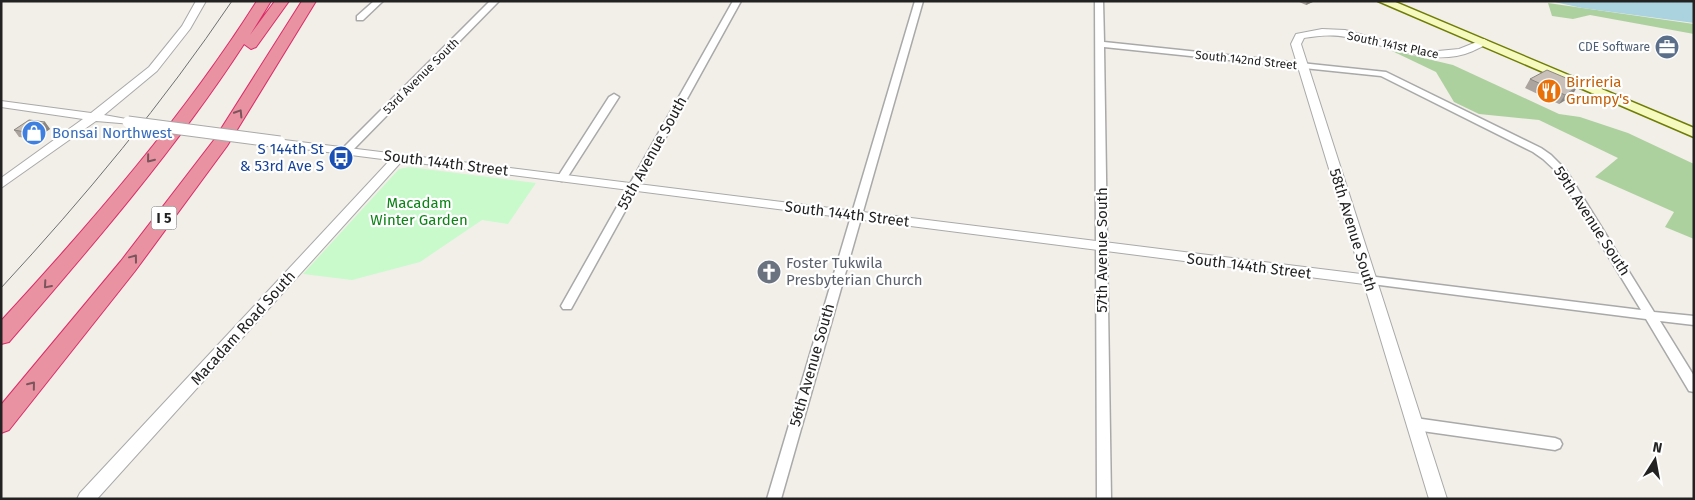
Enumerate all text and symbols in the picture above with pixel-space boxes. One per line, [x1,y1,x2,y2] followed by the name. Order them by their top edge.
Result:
[1346,28,1440,62] street label: South 141st Place
[1654,34,1680,60] office icon: CDE Software
[380,35,462,117] street label: 53rd Avenue South
[1578,40,1650,54] place label: CDE Software
[1194,48,1298,72] street label: South 142nd Street
[1566,73,1629,108] place label: Birrieria Grumpy's
[1536,78,1562,104] restaurant icon: Birrieria Grumpy's
[613,93,691,213] street label: 55th Avenue South
[233,109,243,118] one-way arrow
[21,120,47,146] shop icon: Bonsai Northwest
[52,124,173,142] place label: Bonsai Northwest
[240,140,325,175] place label: S 144th St & 53rd Ave S
[328,145,354,171] bus stop icon: S 144th St & 53rd Ave S
[383,146,510,180] street label: South 144th Street
[147,153,155,162] one-way arrow
[1550,163,1634,279] street label: 59th Avenue South
[1326,166,1380,294] street label: 58th Avenue South
[1093,187,1111,313] street label: 57th Avenue South
[370,194,468,229] park label: Macadam Winter Garden
[784,197,911,231] street label: South 144th Street
[152,207,176,230] road number: I 5
[1186,249,1313,283] street label: South 144th Street
[786,254,923,289] place label: Foster Tukwila Presbyterian Church
[128,255,136,264] one-way arrow
[756,259,782,285] church icon: Foster Tukwila Presbyterian Church
[187,267,299,389] street label: Macadam Road South
[44,279,53,288] one-way arrow
[786,301,838,429] street label: 56th Avenue South
[27,382,35,391] one-way arrow
[1630,435,1680,485] north arrow
[1651,438,1664,457] text: N

